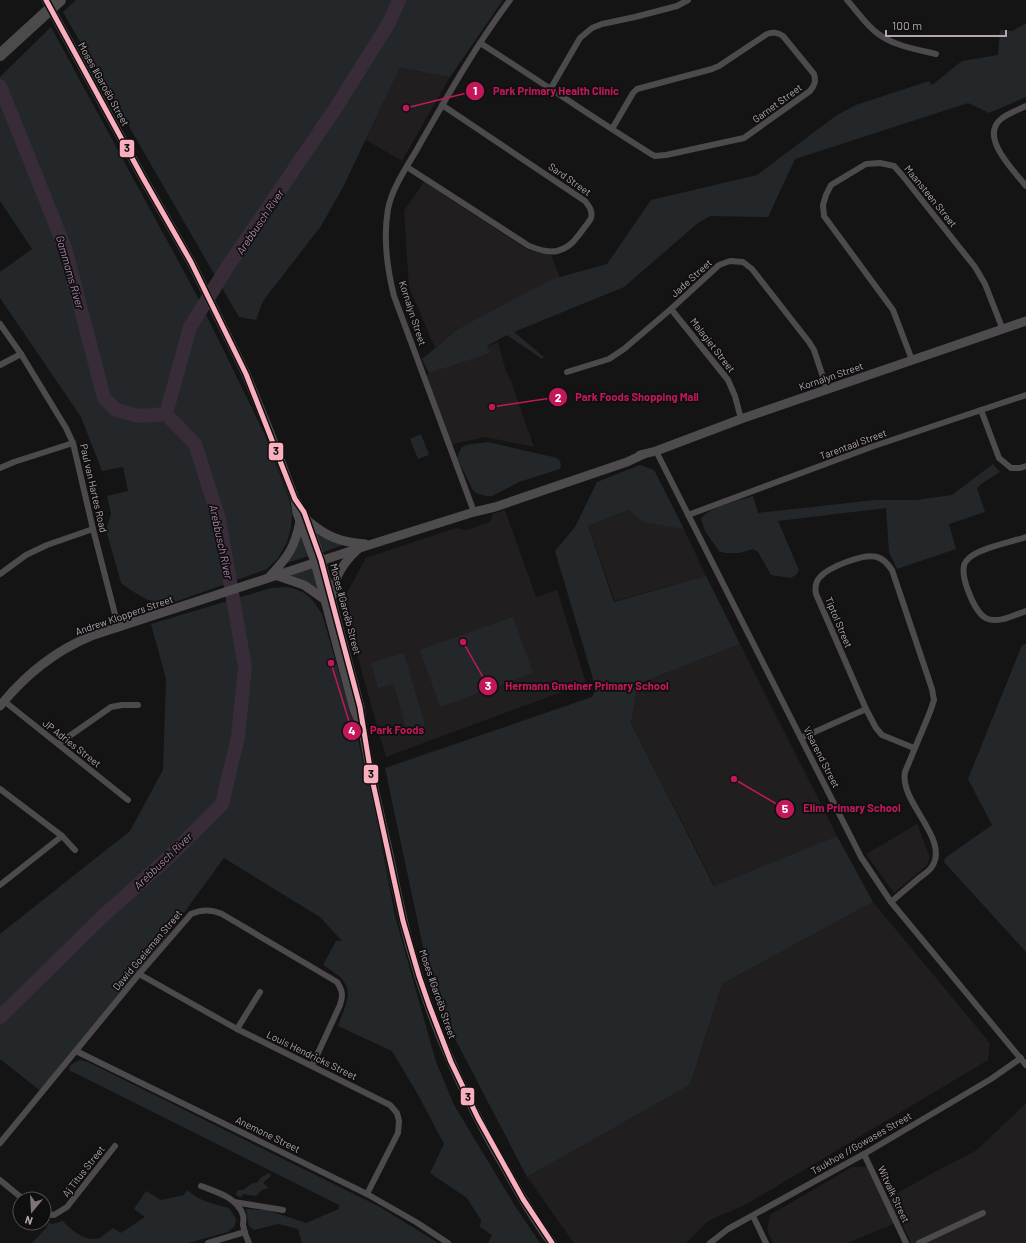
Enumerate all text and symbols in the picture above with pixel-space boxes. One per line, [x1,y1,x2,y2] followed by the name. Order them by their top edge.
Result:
[886,12,1006,38] scale bar
[892,18,922,32] text: 100 m
[76,40,132,128] street label: Moses ǁGaroëb Street
[465,80,627,103] callout: Park Primary Health Clinic
[750,81,804,125] street label: Garnet Street
[473,83,477,97] text: 1
[493,84,619,97] text: Park Primary Health Clinic
[119,139,135,158] line badge: 3
[124,141,130,154] text: 3
[546,160,594,198] street label: Sard Street
[902,163,960,230] street label: Maansteen Street
[233,186,287,257] water label: Arebbusch River
[54,234,87,311] water label: Gammams River
[668,256,714,300] street label: Jade Street
[397,279,429,347] street label: Kornalyn Street
[688,315,738,375] street label: Malagiet Street
[797,359,865,393] street label: Kornalyn Street
[548,386,707,409] callout: Park Foods Shopping Mall
[555,390,562,404] text: 2
[575,390,699,403] text: Park Foods Shopping Mall
[818,426,888,462] street label: Tarentaal Street
[78,442,110,534] street label: Paul van Hartes Road
[268,442,284,461] line badge: 3
[273,444,279,457] text: 3
[207,504,236,581] water label: Arebbusch River
[328,562,364,656] street label: Moses ǁGaroëb Street
[73,592,175,637] street label: Andrew Kloppers Street
[823,595,855,650] street label: Tiptol Street
[478,674,677,697] callout: Hermann Gmeiner Primary School
[485,678,491,692] text: 3
[505,679,669,692] text: Hermann Gmeiner Primary School
[40,717,104,770] street label: JP Adries Street
[342,719,432,742] callout: Park Foods
[348,723,356,737] text: 4
[370,723,425,736] text: Park Foods
[801,724,843,790] street label: Visarend Street
[363,764,379,784] line badge: 3
[368,767,374,780] text: 3
[775,797,909,820] callout: Elim Primary School
[782,801,789,815] text: 5
[803,801,901,814] text: Elim Primary School
[131,829,195,892] water label: Arebbusch River
[110,907,184,993] street label: Dawid Goeieman Street
[417,948,459,1041] street label: Moses ǁGaroëb Street
[265,1028,359,1082] street label: Louis Hendricks Street
[460,1087,475,1106] line badge: 3
[465,1090,471,1103] text: 3
[809,1109,914,1177] street label: Tsukhoe //Gowases Street
[234,1113,303,1155] street label: Anemone Street
[59,1143,107,1199] street label: Aj Titus Street
[876,1164,913,1225] street label: Witvalk Street
[12,1191,52,1231] north arrow
[23,1214,34,1228] text: N

